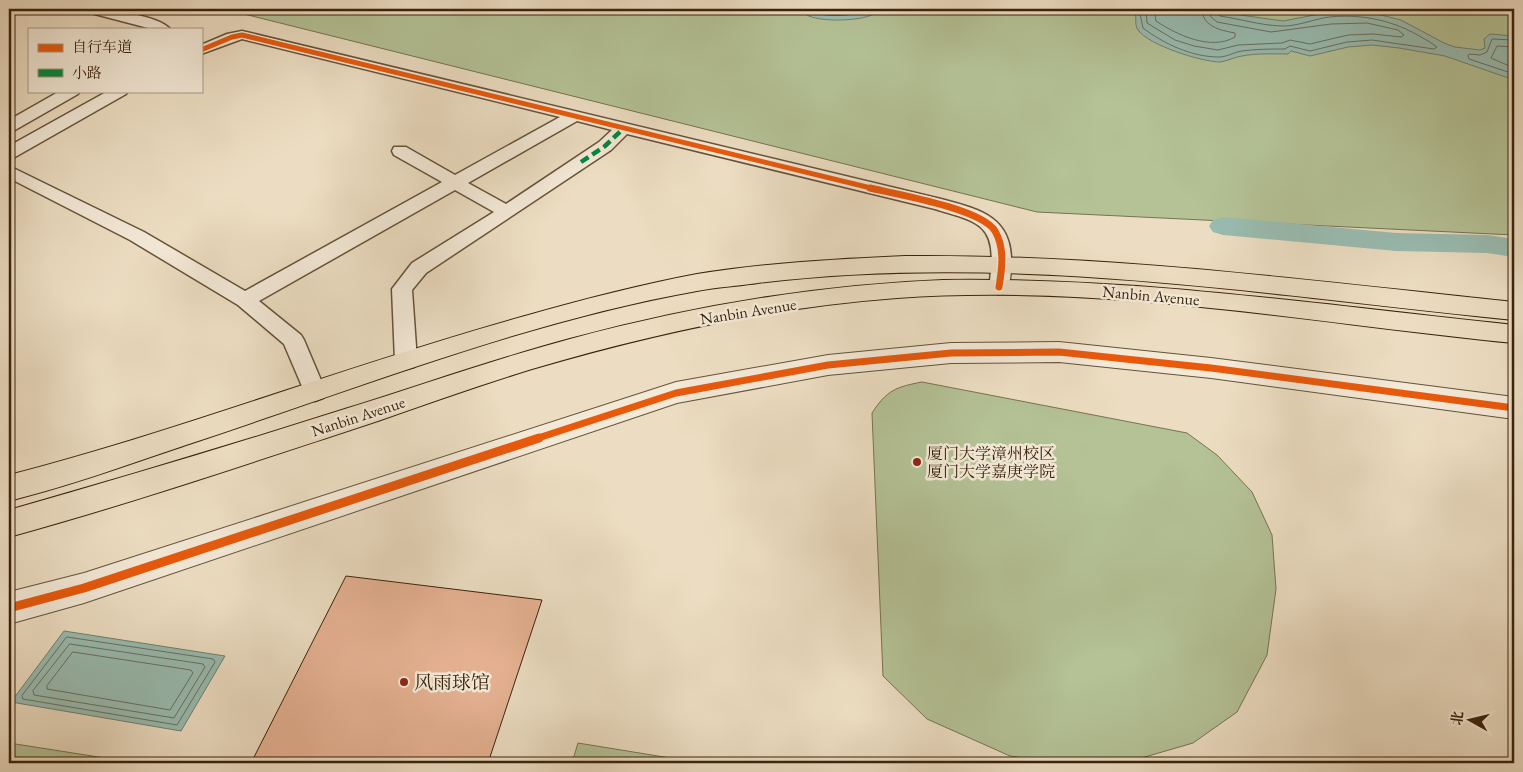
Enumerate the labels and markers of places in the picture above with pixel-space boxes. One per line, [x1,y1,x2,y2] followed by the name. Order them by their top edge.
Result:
[927,443,1055,482] place label: 厦门大学漳州校区 厦门大学嘉庚学院
[911,456,923,468] marker: 厦门大学漳州校区 厦门大学嘉庚学院
[414,670,490,695] place label: 风雨球馆
[398,676,410,688] marker: 风雨球馆

